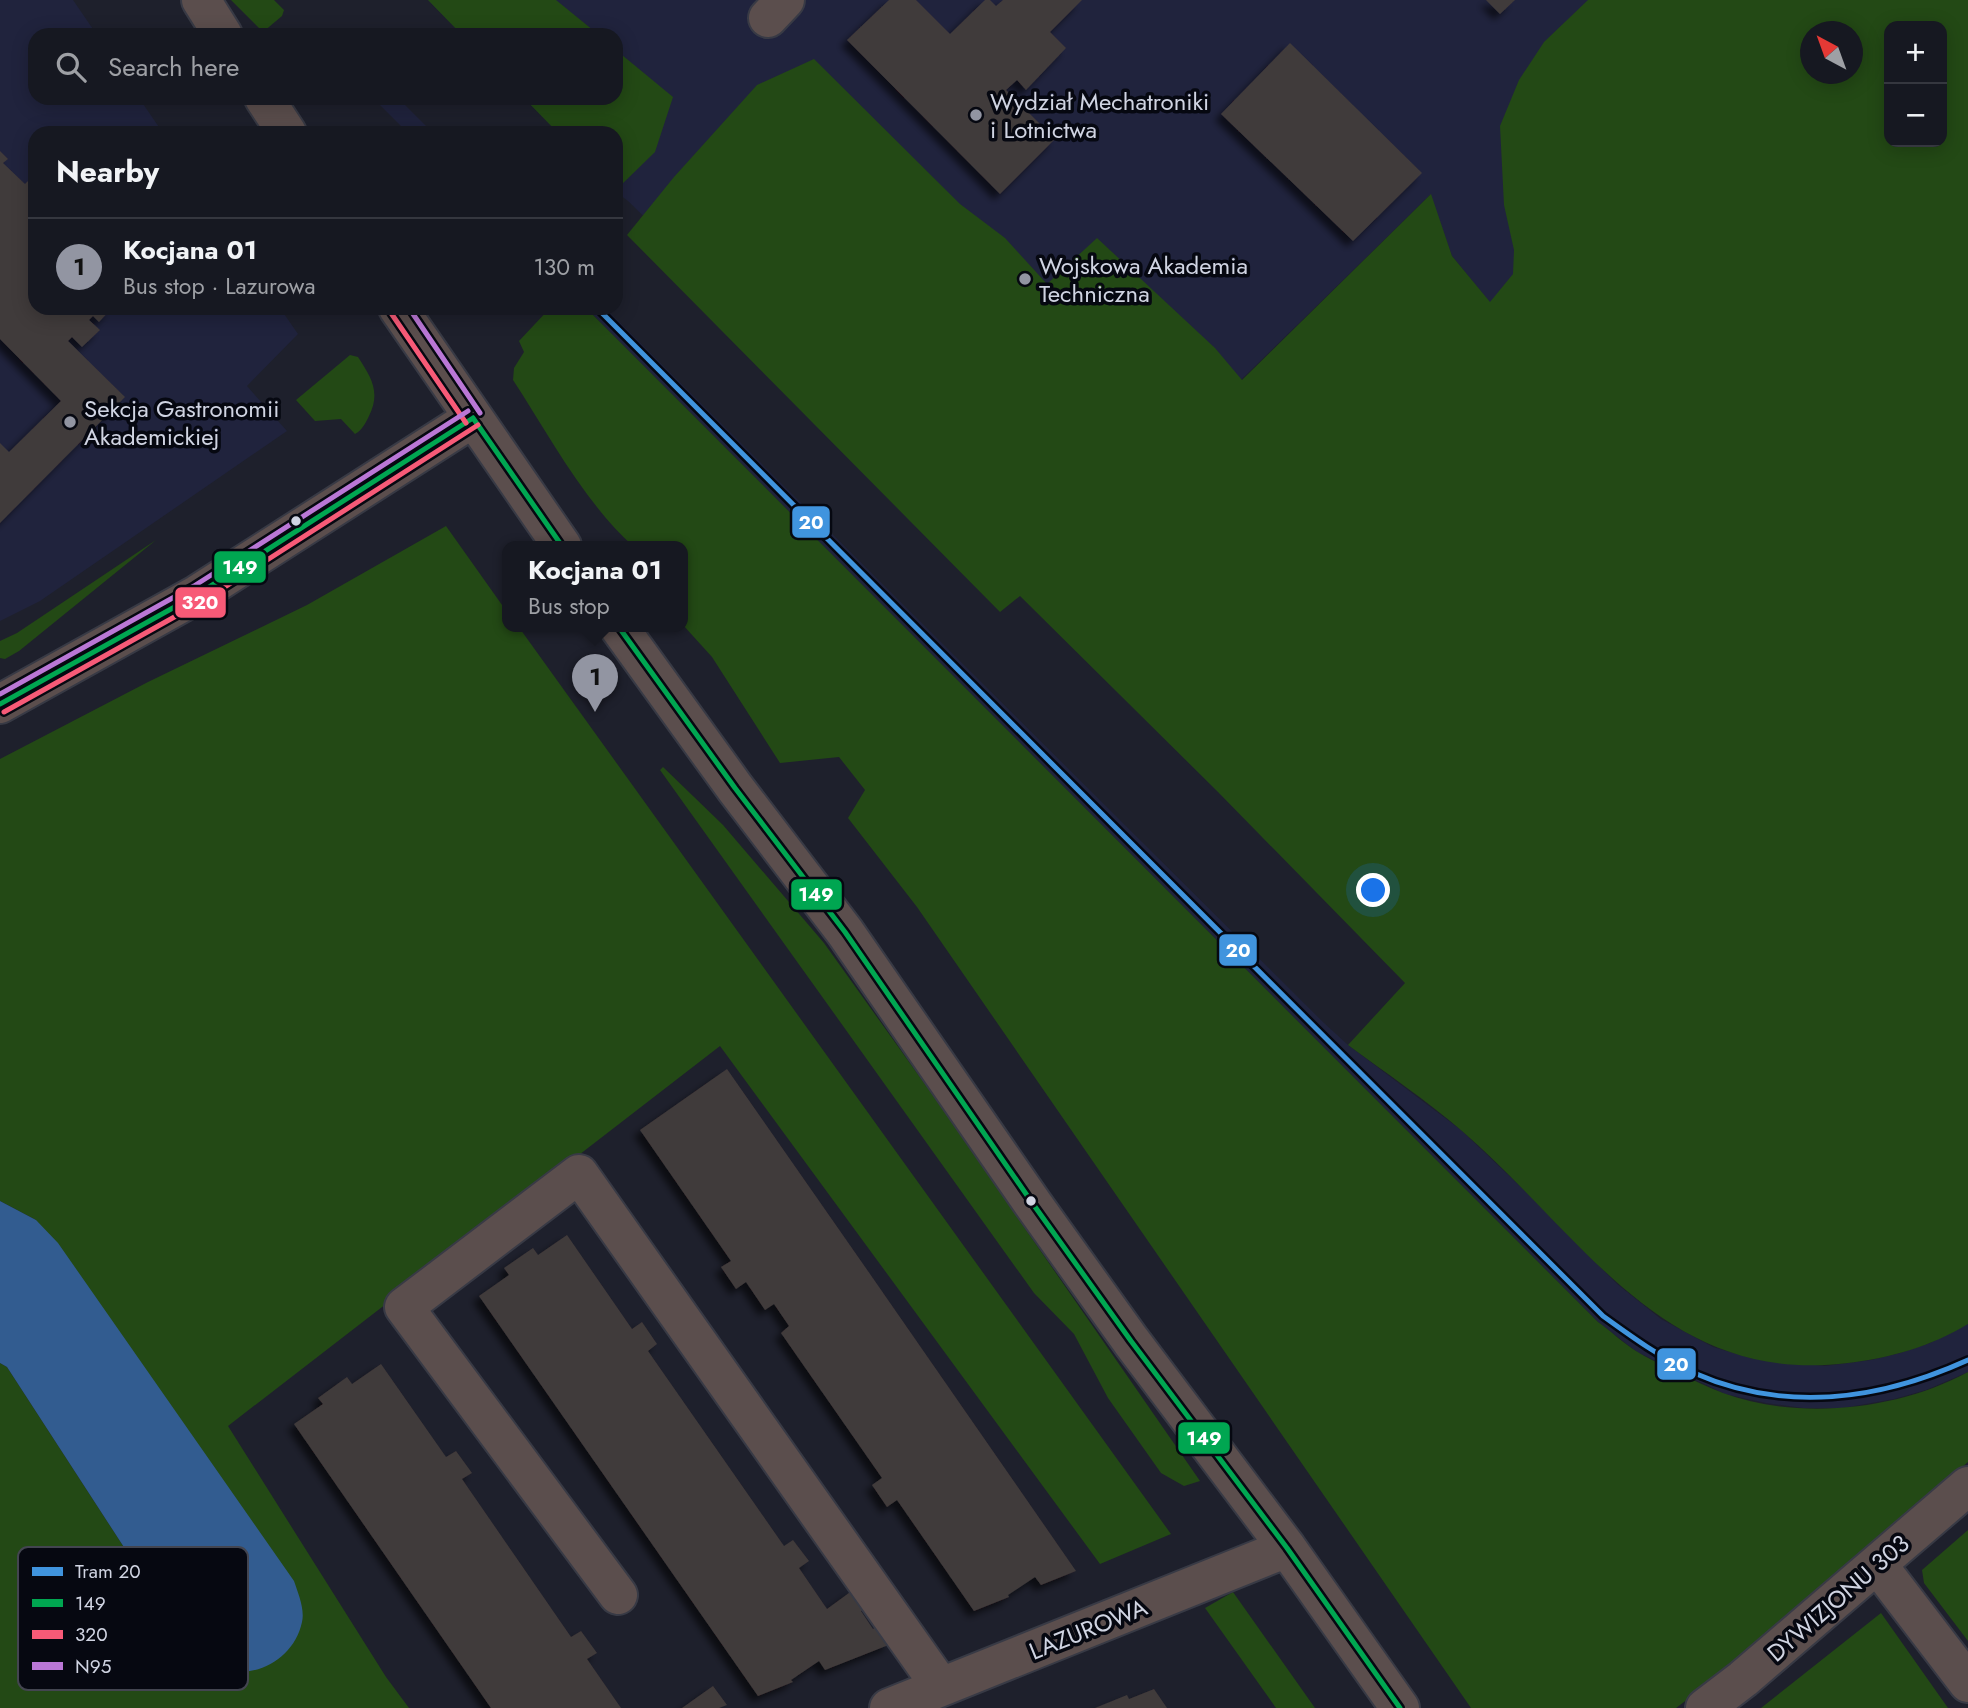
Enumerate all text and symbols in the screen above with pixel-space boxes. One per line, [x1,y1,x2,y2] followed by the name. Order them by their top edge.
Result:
[1800,21,1863,84] north arrow
[1884,21,1947,147] map controls
[1884,21,1947,84] button: +
[28,28,623,105] search box
[52,48,90,86] icon: search
[108,48,240,86] text: Search here
[990,84,1209,147] place label: Wydział Mechatroniki i Lotnictwa
[1884,84,1947,147] button: −
[968,107,984,123] marker: Wydział Mechatroniki i Lotnictwa
[56,150,159,193] text: Nearby
[123,231,257,269] text: Kocjana 01
[1039,248,1248,311] place label: Wojskowa Akademia Techniczna
[73,250,85,284] text: 1
[533,250,595,284] text: 130 m
[123,269,316,303] text: Bus stop · Lazurowa
[1017,271,1033,287] marker: Wojskowa Akademia Techniczna
[84,391,279,454] place label: Sekcja Gastronomii Akademickiej
[62,414,78,430] marker: Sekcja Gastronomii Akademickiej
[791,505,831,539] line badge: 20
[798,509,824,536] text: 20
[289,514,303,528] unlabelled marker
[502,541,688,632] popup
[213,550,267,584] line badge: 149
[528,551,662,589] text: Kocjana 01
[222,554,258,581] text: 149
[174,586,227,619] line badge: 320
[182,589,218,616] text: 320
[528,589,610,623] text: Bus stop
[572,654,618,712] pin: 1
[1356,873,1390,907] your location
[790,878,843,911] line badge: 149
[798,881,834,908] text: 149
[1218,933,1258,967] line badge: 20
[1225,937,1251,964] text: 20
[1024,1194,1038,1208] unlabelled marker
[1656,1347,1697,1381] line badge: 20
[1663,1351,1689,1378] text: 20
[1177,1421,1231,1455] line badge: 149
[1186,1425,1222,1452] text: 149
[1759,1526,1917,1670] street label: DYWIZJONU 303
[18,1547,248,1690] legend
[75,1558,141,1585] text: Tram 20
[1024,1589,1152,1669] street label: LAZUROWA
[75,1590,106,1617] text: 149
[75,1621,108,1648] text: 320
[75,1653,111,1680] text: N95

